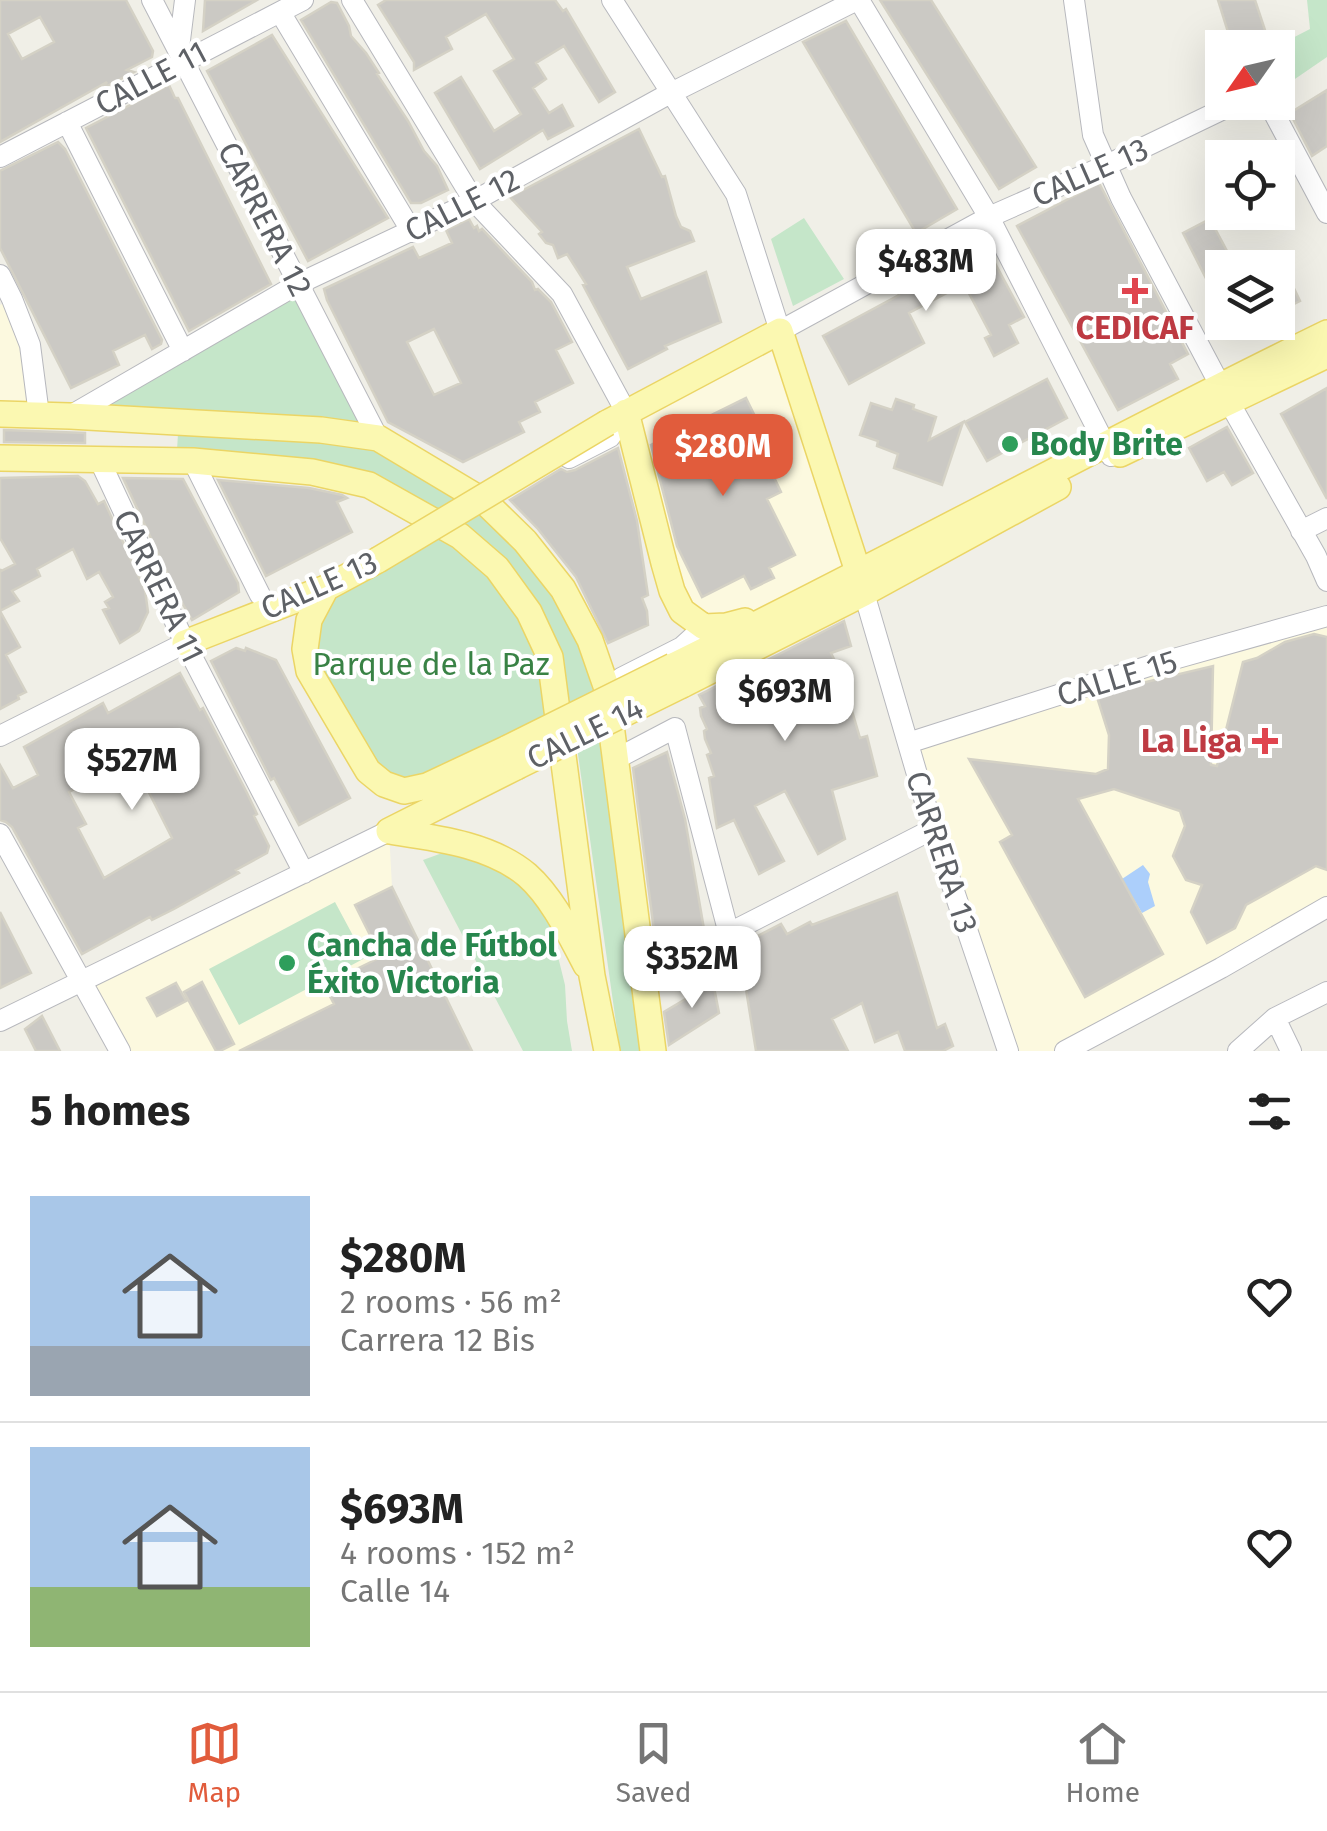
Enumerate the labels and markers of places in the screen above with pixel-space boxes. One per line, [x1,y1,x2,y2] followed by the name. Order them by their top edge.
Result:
[856,229,996,314] pin: $483M
[1122,278,1148,304] marker: CEDICAF
[1076,309,1195,347] place label: CEDICAF
[653,414,793,499] pin: $280M
[1030,425,1183,463] place label: Body Brite
[999,433,1021,455] marker: Body Brite
[715,659,855,744] pin: $693M
[1141,722,1242,760] place label: La Liga
[62,728,202,813] pin: $527M
[1252,728,1278,754] marker: La Liga
[307,926,557,1001] place label: Cancha de Fútbol Éxito Victoria
[622,926,762,1011] pin: $352M
[276,952,298,974] marker: Cancha de Fútbol Éxito Victoria

